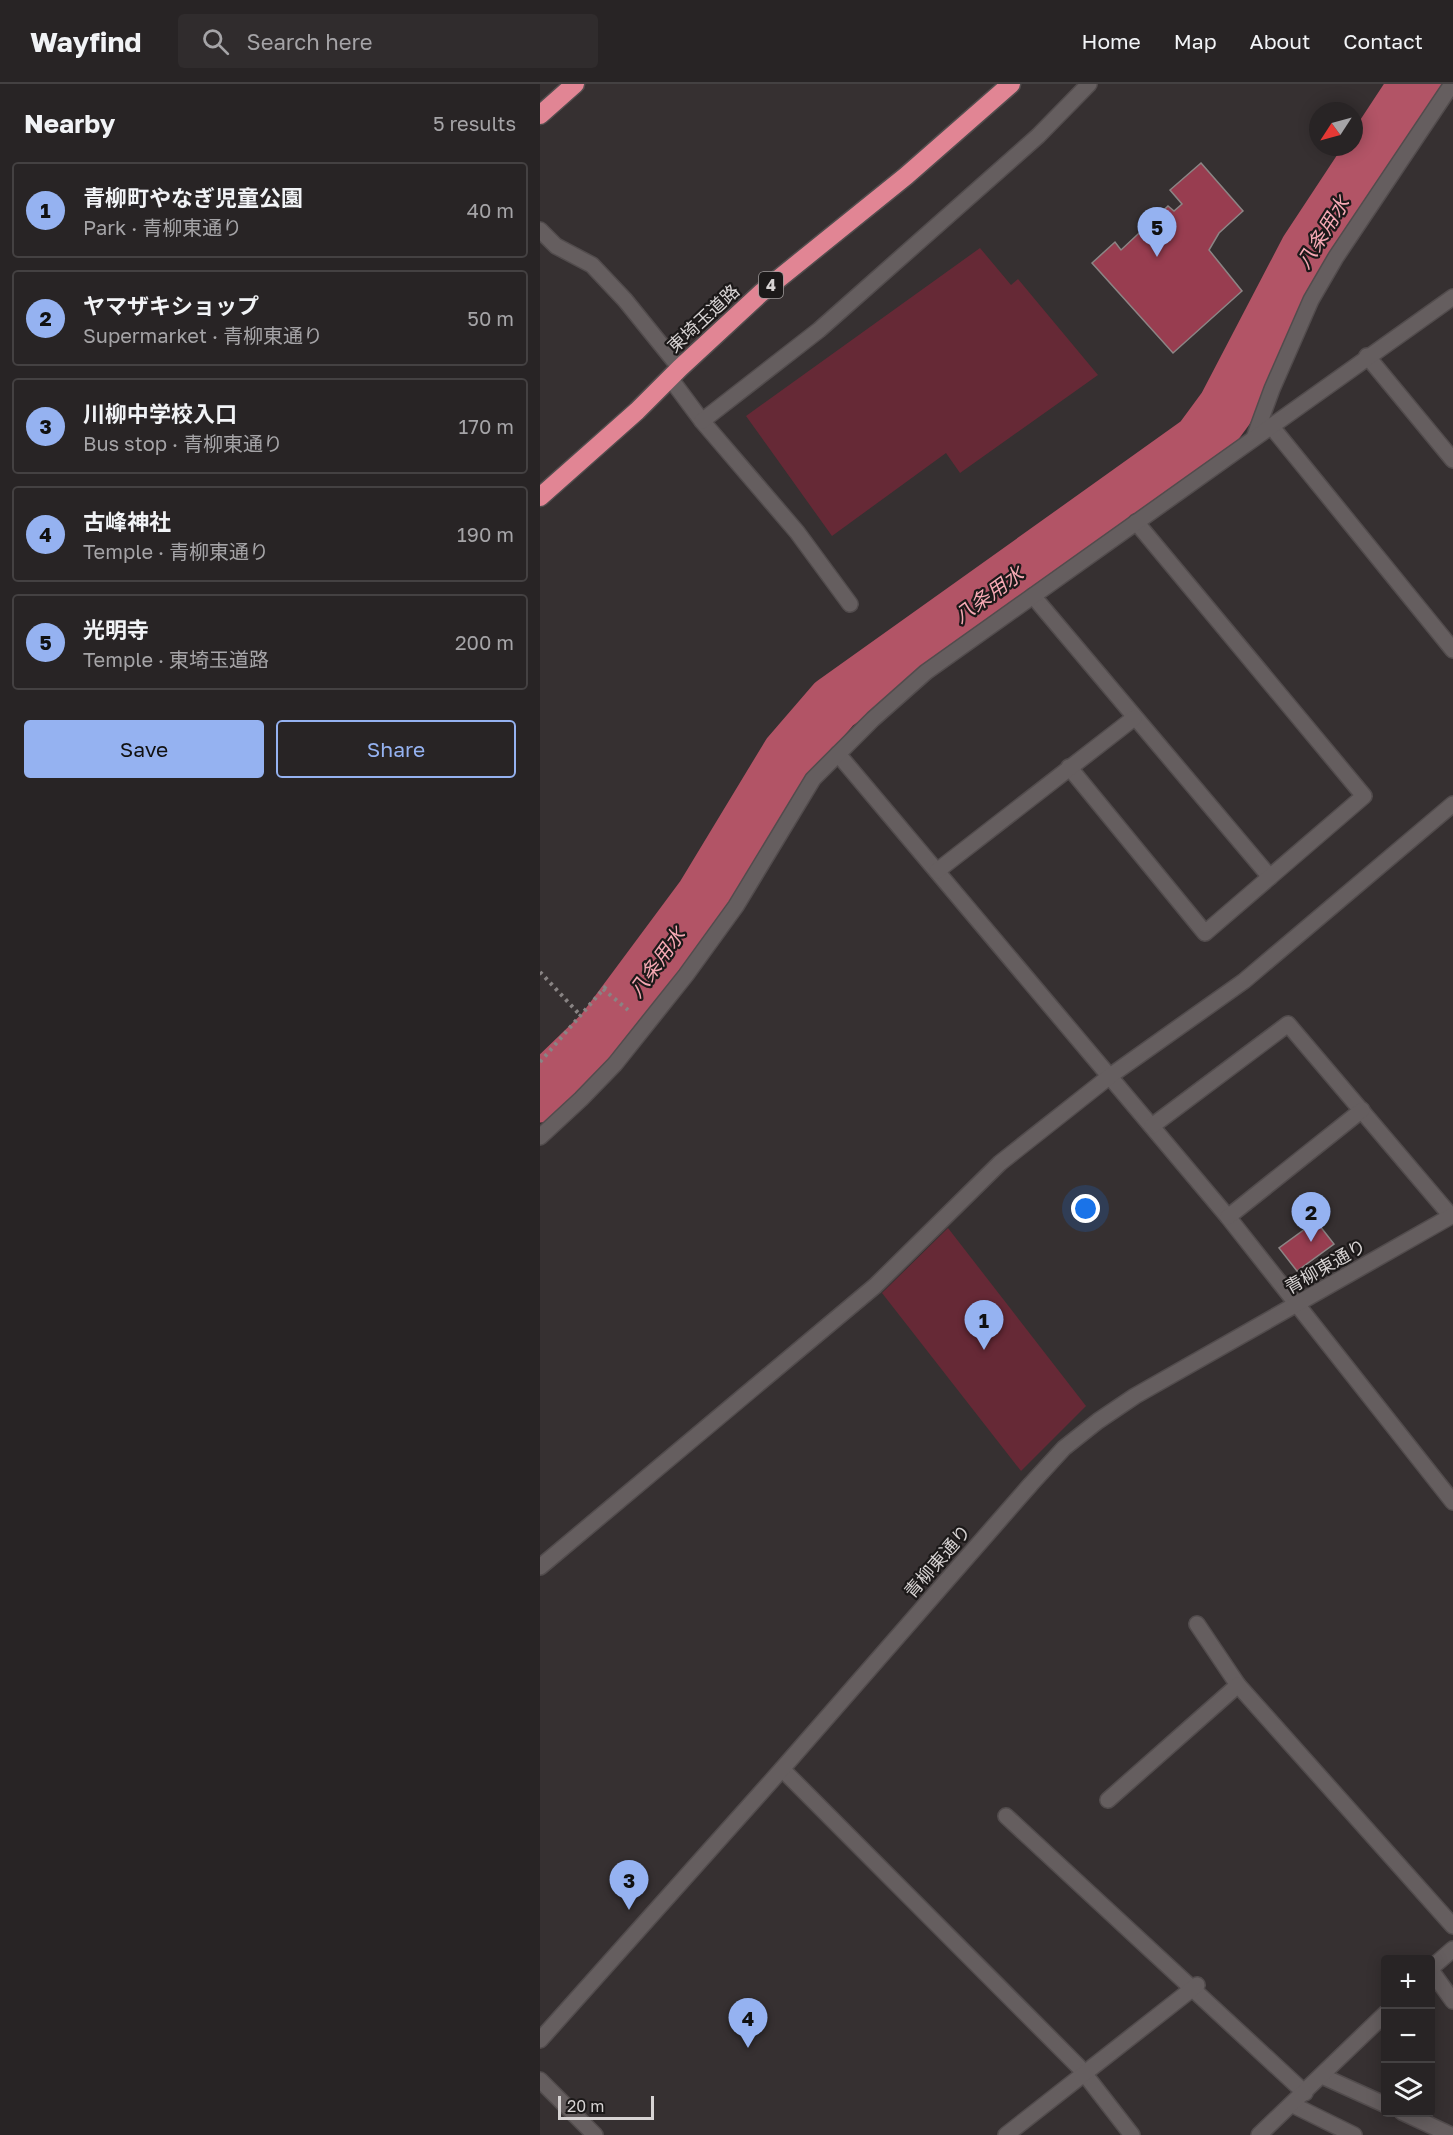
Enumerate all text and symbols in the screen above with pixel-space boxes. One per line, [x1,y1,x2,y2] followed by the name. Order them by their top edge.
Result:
[178,14,598,68] search box
[30,25,142,58] text: Wayfind
[199,25,232,58] icon: search
[247,28,373,55] text: Search here
[1081,28,1141,54] text: Home
[1174,28,1217,54] text: Map
[1250,28,1310,54] text: About
[1343,28,1423,54] text: Contact
[1309,102,1363,156] north arrow
[24,108,115,139] text: Nearby
[433,111,516,135] text: 5 results
[83,184,303,211] text: 青柳町やなぎ児童公園
[1291,190,1354,272] water label: 八条用水
[40,198,51,222] text: 1
[467,198,514,222] text: 40 m
[1138,208,1176,257] pin: 5
[83,215,242,239] text: Park · 青柳東通り
[759,272,783,298] road number: 4
[663,279,743,357] street label: 東埼玉道路
[83,292,259,319] text: ヤマザキショップ
[39,306,52,330] text: 2
[467,306,514,330] text: 50 m
[83,323,323,347] text: Supermarket · 青柳東通り
[83,400,237,427] text: 川柳中学校入口
[39,414,52,438] text: 3
[459,414,514,438] text: 170 m
[83,431,283,455] text: Bus stop · 青柳東通り
[83,508,171,535] text: 古峰神社
[39,522,52,546] text: 4
[457,522,514,546] text: 190 m
[83,539,269,563] text: Temple · 青柳東通り
[949,560,1029,627] water label: 八条用水
[83,616,149,643] text: 光明寺
[39,630,52,654] text: 5
[455,630,514,654] text: 200 m
[83,647,269,671] text: Temple · 東埼玉道路
[24,720,264,778] button: Save
[276,720,516,778] button: Share
[623,921,690,1001] water label: 八条用水
[1292,1192,1330,1242] pin: 2
[1071,1194,1100,1223] your location
[1281,1234,1369,1298] street label: 青柳東通り
[964,1300,1004,1350] pin: 1
[899,1520,975,1602] street label: 青柳東通り
[610,1860,649,1910] pin: 3
[1381,1955,1435,2117] map controls
[1381,1955,1435,2009] button: +
[728,1998,768,2048] pin: 4
[1381,2009,1435,2063] button: −
[1381,2063,1435,2117] button: layers
[558,2093,654,2120] scale bar
[567,2096,604,2116] text: 20 m

